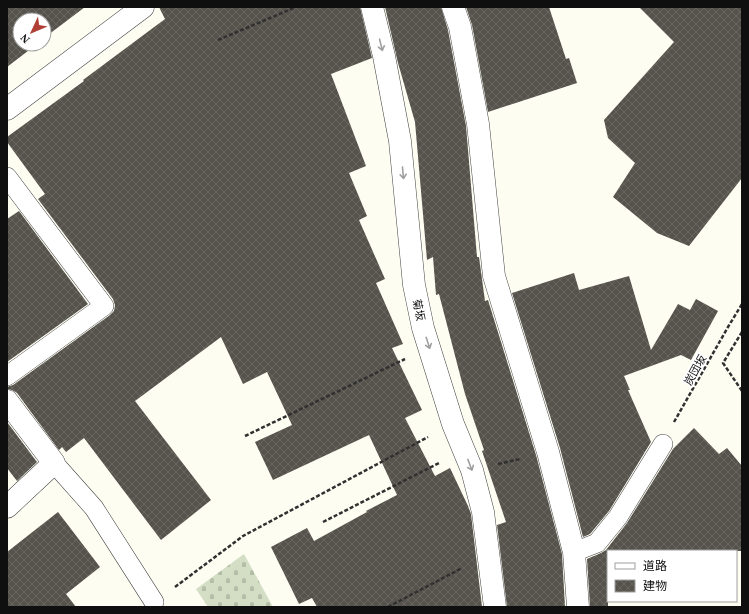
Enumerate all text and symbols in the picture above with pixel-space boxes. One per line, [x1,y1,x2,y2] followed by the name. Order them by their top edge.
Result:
[12,12,52,52] north arrow
[18,32,32,46] text: N
[378,38,385,51] one-way arrow
[399,166,407,179] one-way arrow
[411,298,427,322] street label: 菊坂
[425,336,432,349] one-way arrow
[682,353,708,387] street label: 炭団坂
[467,459,475,471] one-way arrow
[607,550,737,602] legend
[643,559,667,573] text: 道路
[643,579,667,593] text: 建物

